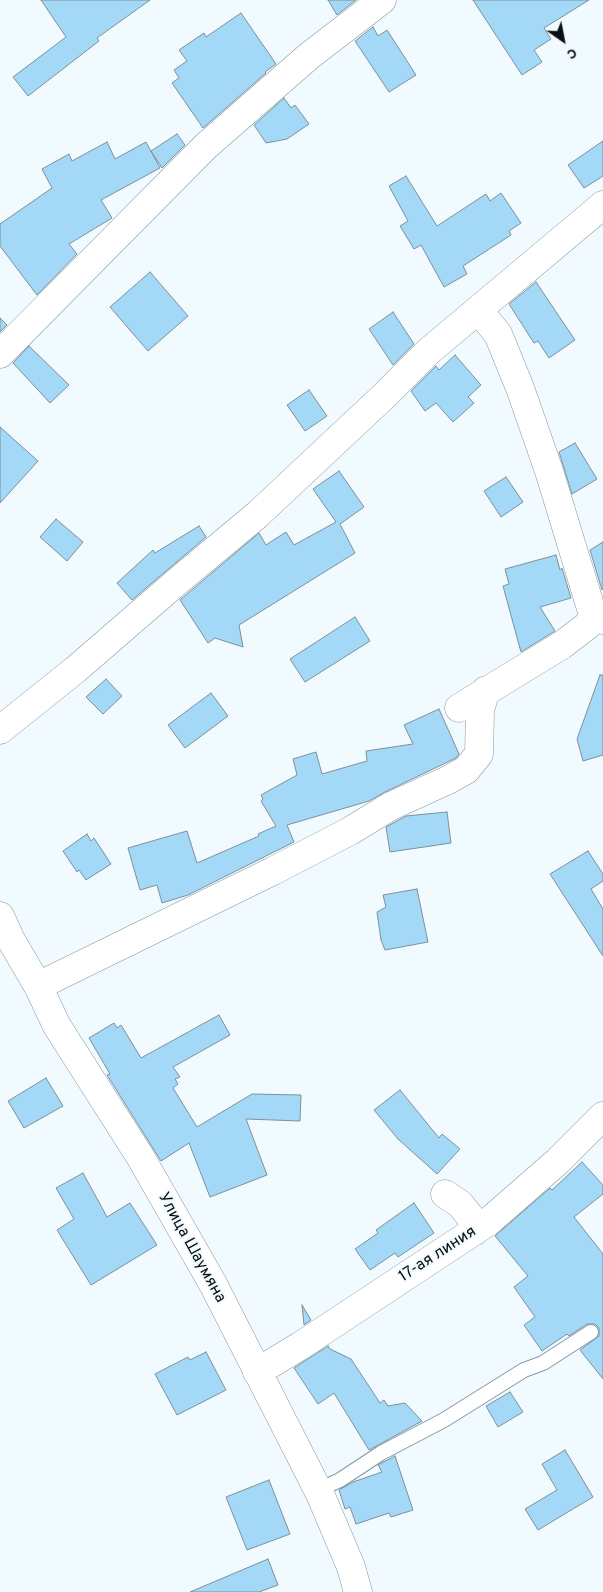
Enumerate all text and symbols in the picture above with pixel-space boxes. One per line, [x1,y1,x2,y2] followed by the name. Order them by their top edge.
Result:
[538,15,588,65] north arrow
[563,43,580,63] text: С
[153,1189,229,1307] street label: Улица Шаумяна
[396,1223,480,1287] street label: 17-ая линия

